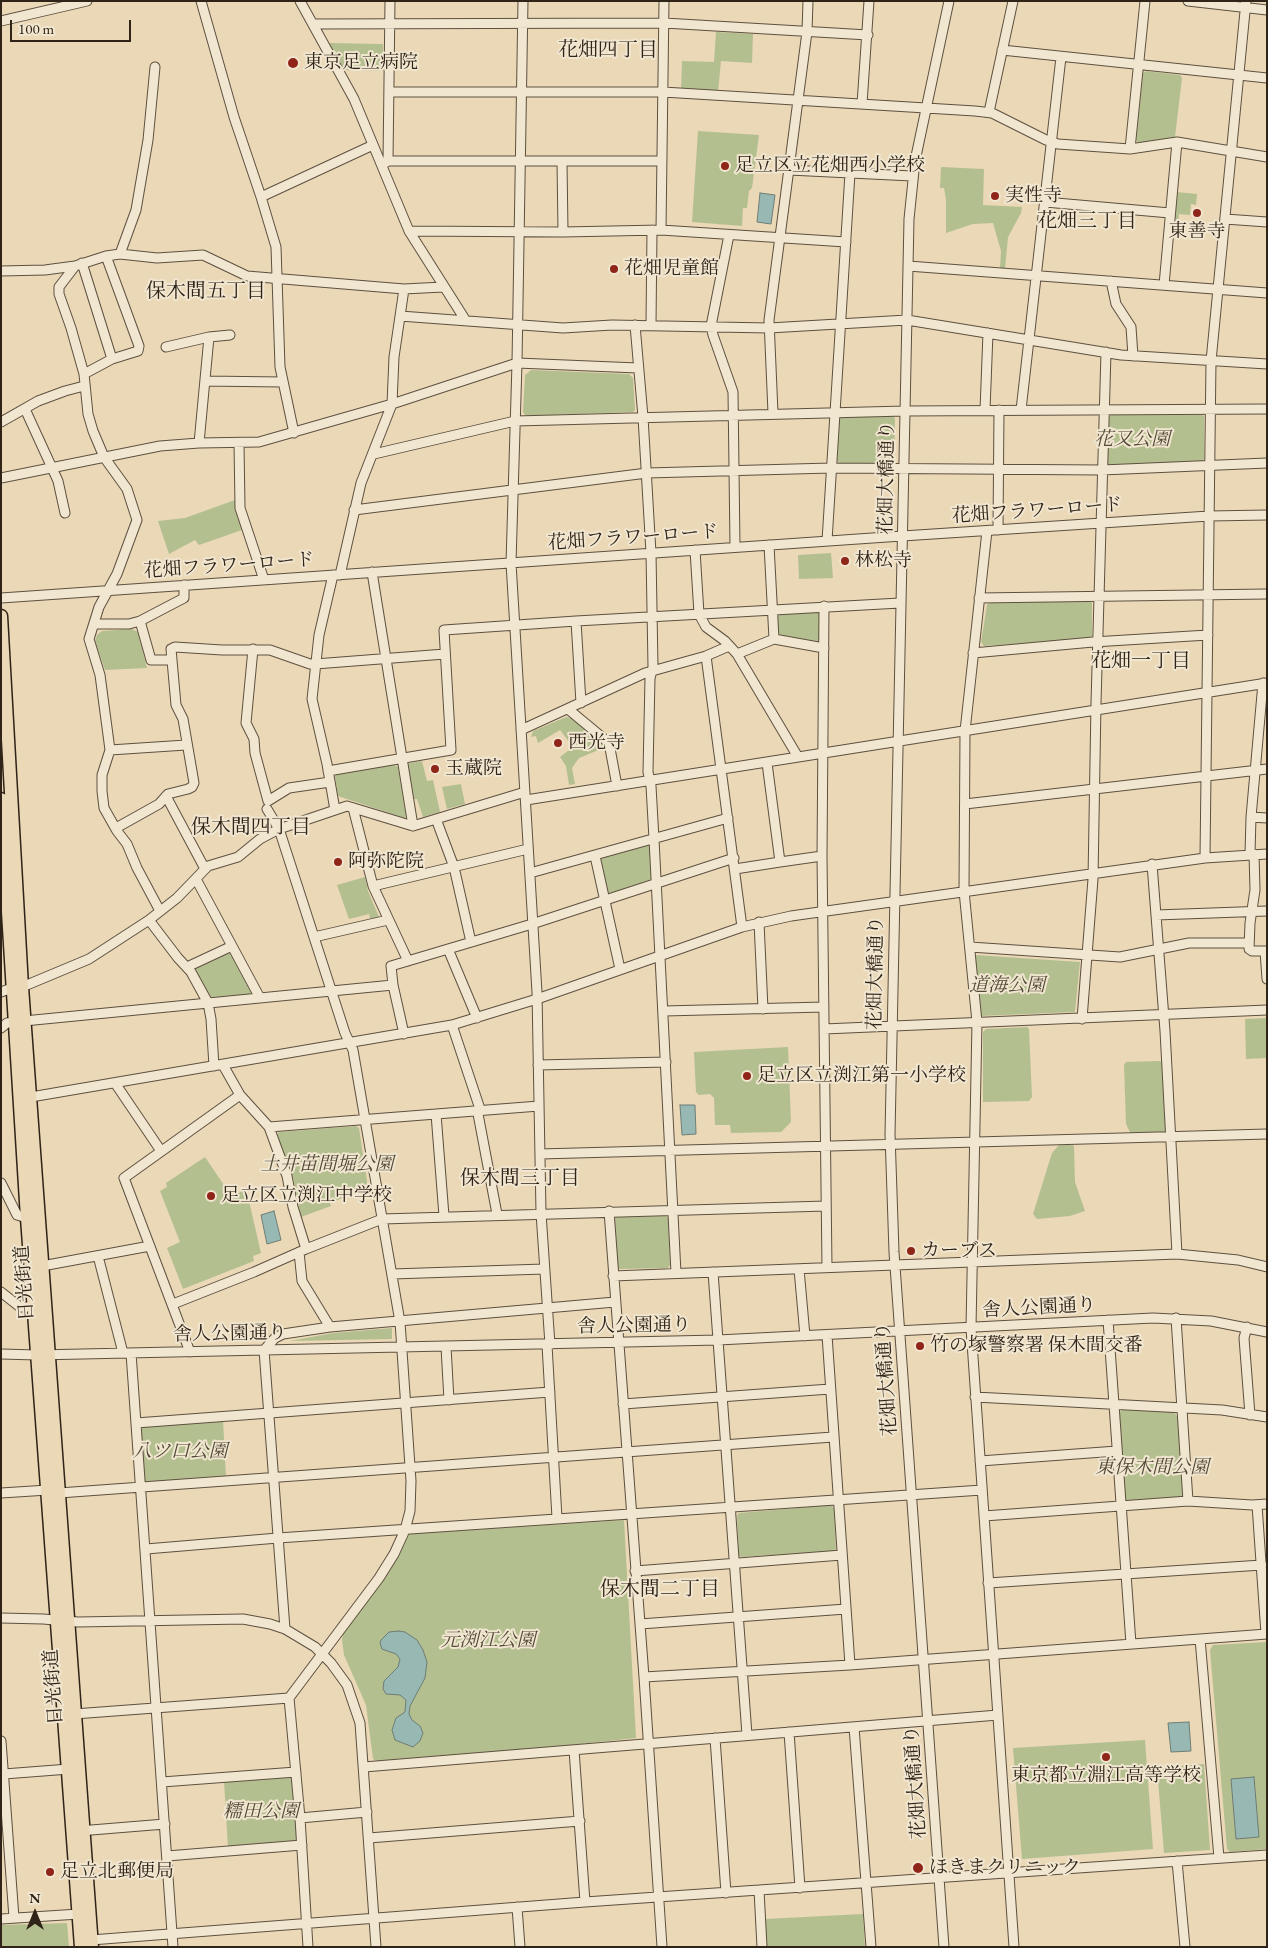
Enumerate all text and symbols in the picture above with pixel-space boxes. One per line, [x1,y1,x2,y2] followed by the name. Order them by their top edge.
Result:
[12,10,134,42] scale bar
[18,19,54,38] text: 100 m
[558,39,658,63] district label: 花畑四丁目
[304,52,418,74] place label: 東京足立病院
[286,56,300,70] marker: 東京足立病院
[735,155,925,177] place label: 足立区立花畑西小学校
[719,160,731,172] marker: 足立区立花畑西小学校
[1005,185,1062,207] place label: 実性寺
[989,190,1001,202] marker: 実性寺
[1191,207,1203,219] marker: 東善寺
[1037,210,1137,234] district label: 花畑三丁目
[1169,221,1225,243] place label: 東善寺
[624,258,719,280] place label: 花畑児童館
[608,263,620,275] marker: 花畑児童館
[146,280,266,304] district label: 保木間五丁目
[875,421,899,535] street label: 花畑大橋通り
[1094,429,1170,451] park label: 花又公園
[951,494,1123,528] street label: 花畑フラワーロード
[547,521,719,555] street label: 花畑フラワーロード
[143,549,315,583] street label: 花畑フラワーロード
[855,550,912,572] place label: 林松寺
[839,555,851,567] marker: 林松寺
[1091,650,1191,674] district label: 花畑一丁目
[568,732,625,754] place label: 西光寺
[552,737,564,749] marker: 西光寺
[445,758,502,780] place label: 玉蔵院
[429,763,441,775] marker: 玉蔵院
[191,816,311,840] district label: 保木間四丁目
[348,851,424,873] place label: 阿弥陀院
[332,856,344,868] marker: 阿弥陀院
[864,916,888,1030] street label: 花畑大橋通り
[969,975,1045,997] park label: 道海公園
[757,1065,966,1087] place label: 足立区立渕江第一小学校
[741,1070,753,1082] marker: 足立区立渕江第一小学校
[261,1154,393,1176] park label: 土井苗間堀公園
[460,1167,580,1191] district label: 保木間三丁目
[221,1185,392,1207] place label: 足立区立渕江中学校
[205,1190,217,1202] marker: 足立区立渕江中学校
[921,1240,997,1262] place label: カーブス
[11,1244,39,1322] street label: 日光街道
[905,1245,917,1257] marker: カーブス
[981,1294,1097,1322] street label: 舎人公園通り
[577,1314,691,1338] street label: 舎人公園通り
[872,1321,902,1437] street label: 花畑大橋通り
[173,1322,287,1346] street label: 舎人公園通り
[930,1335,1143,1357] place label: 竹の塚警察署 保木間交番
[914,1340,926,1352] marker: 竹の塚警察署 保木間交番
[133,1441,227,1463] park label: 八ツ口公園
[1095,1457,1209,1479] park label: 東保木間公園
[600,1578,720,1602] district label: 保木間二丁目
[441,1630,535,1652] park label: 元渕江公園
[40,1648,68,1726] street label: 日光街道
[901,1724,931,1840] street label: 花畑大橋通り
[1100,1751,1112,1763] marker: 東京都立淵江高等学校
[1011,1765,1201,1787] place label: 東京都立淵江高等学校
[223,1801,299,1823] park label: 糯田公園
[929,1857,1081,1879] place label: ほきまクリニック
[60,1861,174,1883] place label: 足立北郵便局
[911,1861,925,1875] marker: ほきまクリニック
[44,1866,56,1878] marker: 足立北郵便局
[10,1888,60,1938] north arrow
[29,1889,41,1907] text: N

